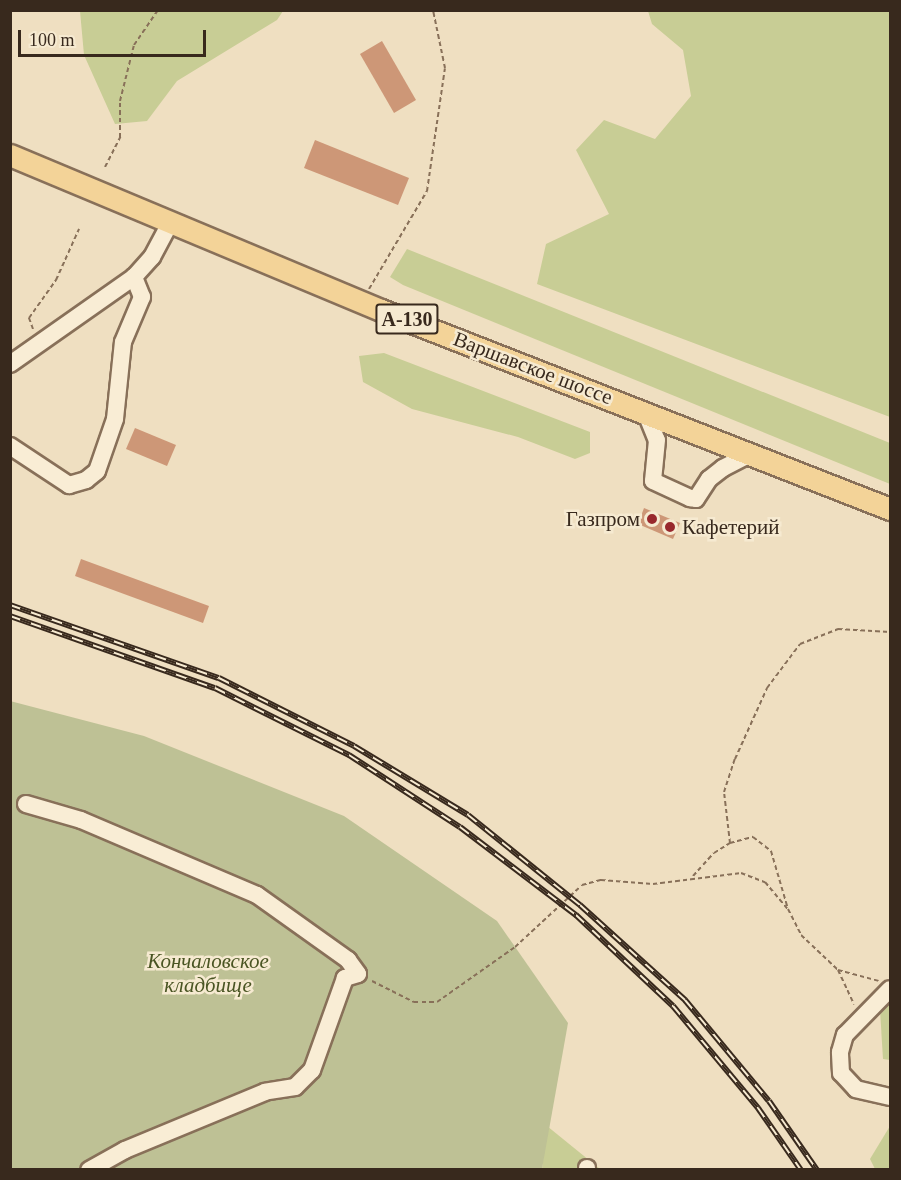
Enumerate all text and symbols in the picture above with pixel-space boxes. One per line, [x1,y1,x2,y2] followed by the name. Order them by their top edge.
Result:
[21,18,208,56] scale bar
[29,30,75,50] text: 100 m
[374,302,440,336] road number: А-130
[450,326,616,410] street label: Варшавское шоссе
[566,506,640,532] place label: Газпром
[645,512,659,526] marker: Газпром
[682,514,779,540] place label: Кафетерий
[663,520,677,534] marker: Кафетерий
[147,948,269,998] park label: Кончаловское кладбище

